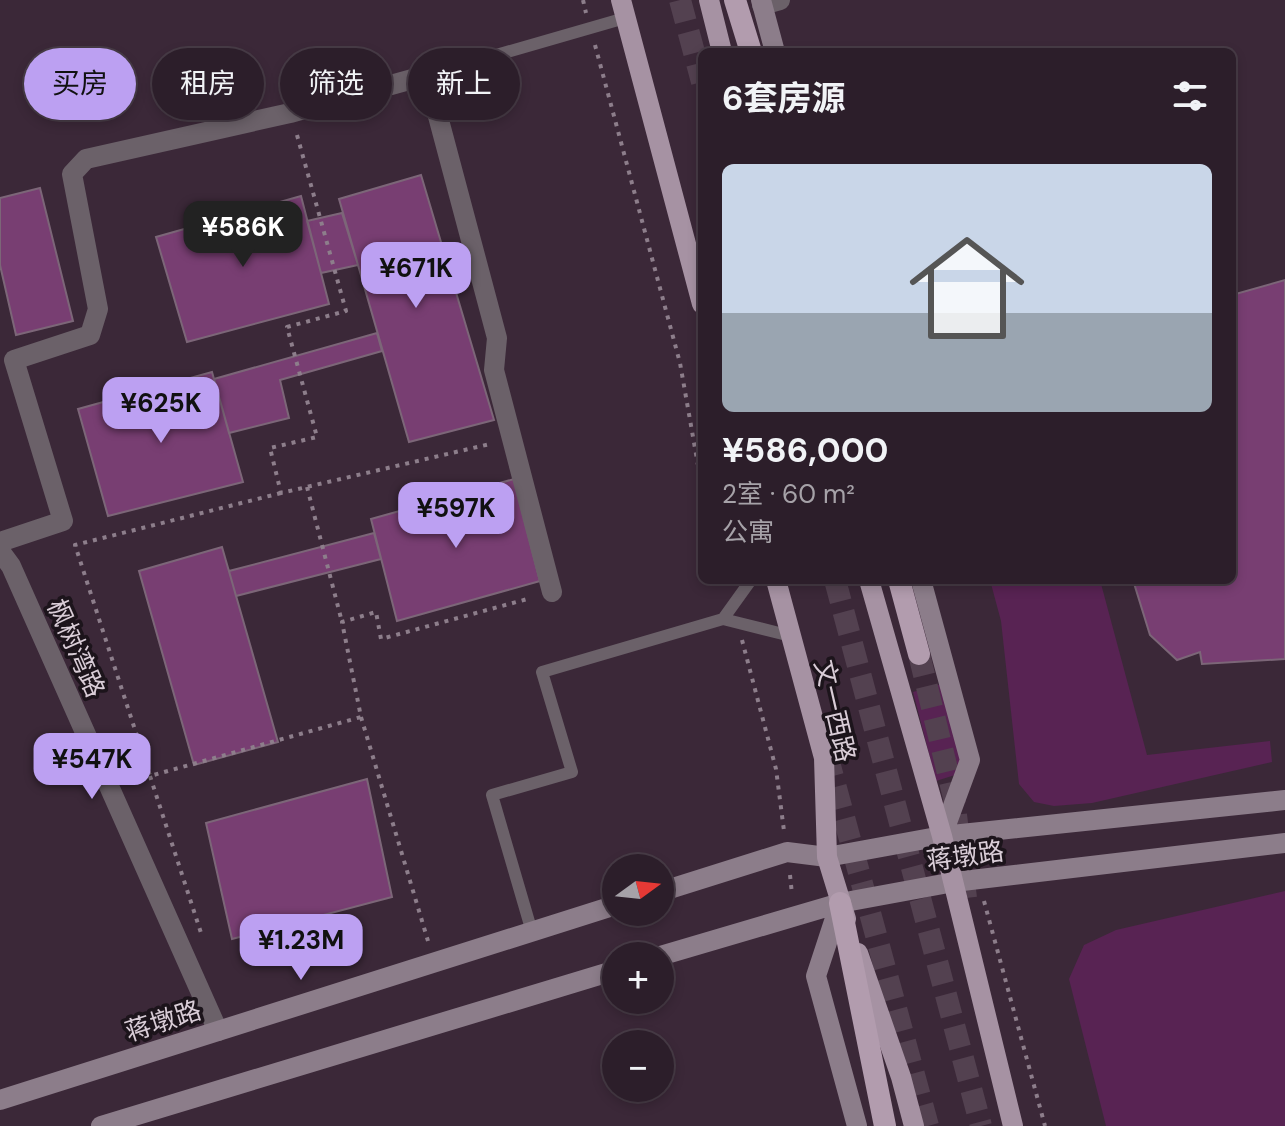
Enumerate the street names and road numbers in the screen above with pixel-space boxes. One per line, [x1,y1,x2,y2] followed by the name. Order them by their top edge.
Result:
[39,594,113,702] street label: 枫树湾路
[807,657,863,765] street label: 文一西路
[924,834,1006,878] street label: 蒋墩路
[121,993,205,1049] street label: 蒋墩路

